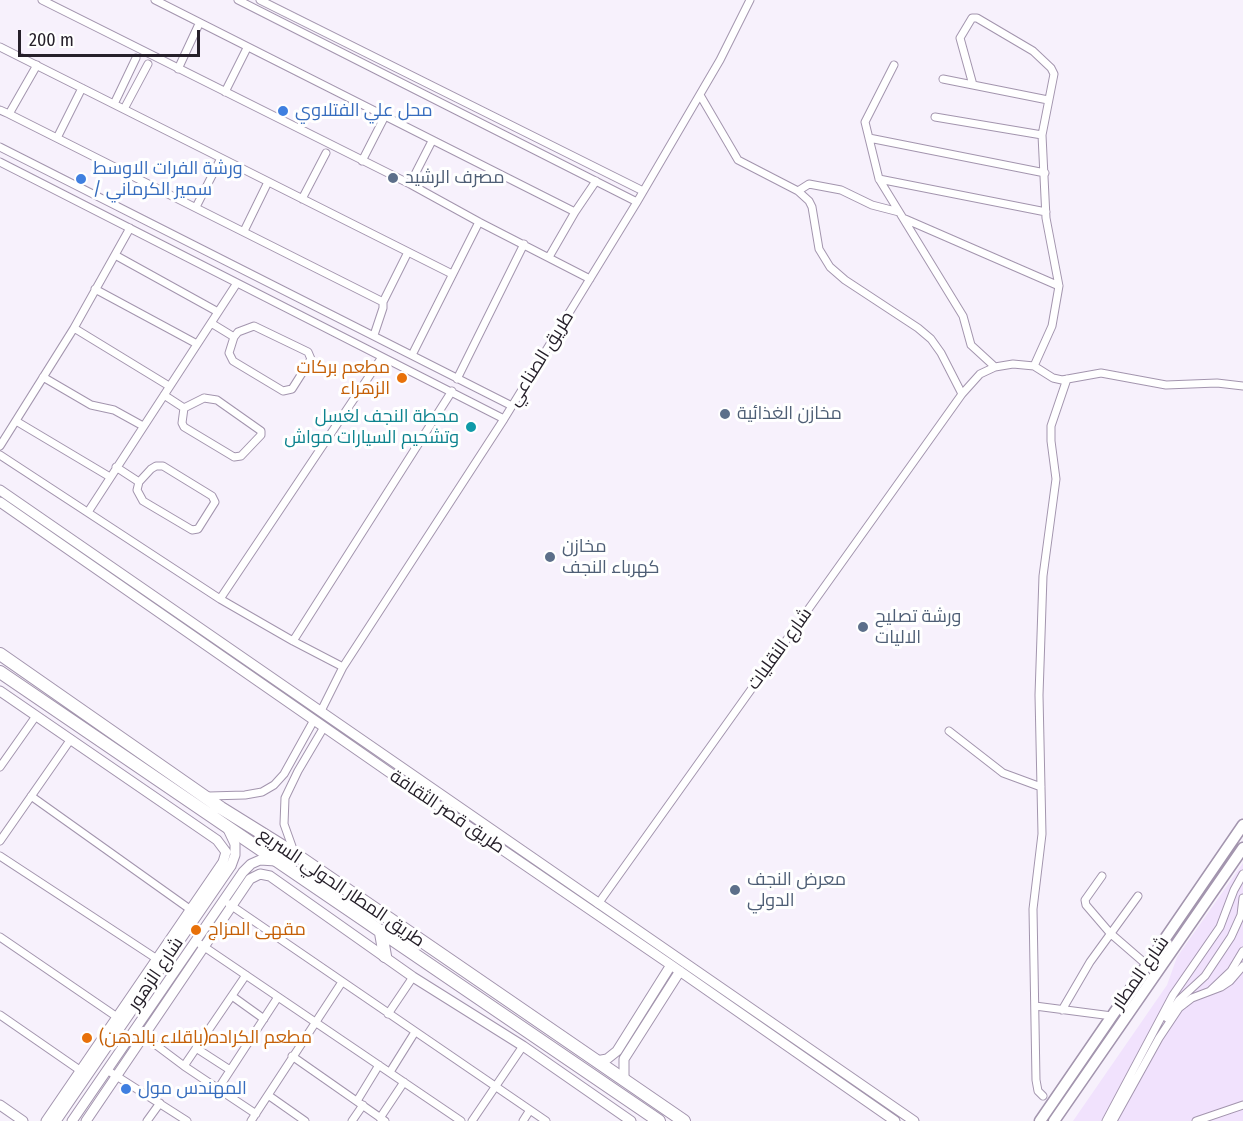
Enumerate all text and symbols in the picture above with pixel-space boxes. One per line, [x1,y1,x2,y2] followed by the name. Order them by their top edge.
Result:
[21,18,202,56] scale bar
[29,29,74,51] text: 200 m
[295,100,433,122] place label: محل علي الفتلاوي
[276,104,290,118] marker: محل علي الفتلاوي
[93,158,243,201] place label: ورشة الفرات الاوسط / سمير الكرماني
[405,167,505,189] place label: مصرف الرشيد
[386,171,400,185] marker: مصرف الرشيد
[74,172,88,186] marker: ورشة الفرات الاوسط / سمير الكرماني
[503,308,579,410] street label: طريق الصناعي
[296,357,390,400] place label: مطعم بركات الزهراء
[395,371,409,385] marker: مطعم بركات الزهراء
[737,403,842,425] place label: مخازن الغذائية
[284,406,459,448] place label: محطة النجف لغسل وتشحيم السيارات مواش
[718,407,732,421] marker: مخازن الغذائية
[464,420,478,434] marker: محطة النجف لغسل وتشحيم السيارات مواش
[562,536,660,578] place label: مخازن كهرباء النجف
[543,550,557,564] marker: مخازن كهرباء النجف
[743,604,817,694] street label: شارع النقليات
[875,606,961,648] place label: ورشة تصليح الاليات
[856,620,870,634] marker: ورشة تصليح الاليات
[385,766,509,858] street label: طريق قصر الثقافة
[253,824,429,952] street label: طريق المطار الحولي السريع
[747,869,846,912] place label: معرض النجف الدولي
[728,883,742,897] marker: معرض النجف الدولي
[208,919,306,941] place label: مقهى المزاج
[189,923,203,937] marker: مقهى المزاج
[1108,932,1174,1014] street label: شارع المطار
[124,933,188,1015] street label: شارع الزهور
[99,1027,312,1049] place label: مطعم الكراده(باقلاء بالدهن)
[80,1031,94,1045] marker: مطعم الكراده(باقلاء بالدهن)
[138,1078,247,1100] place label: المهندس مول
[119,1082,133,1096] marker: المهندس مول

